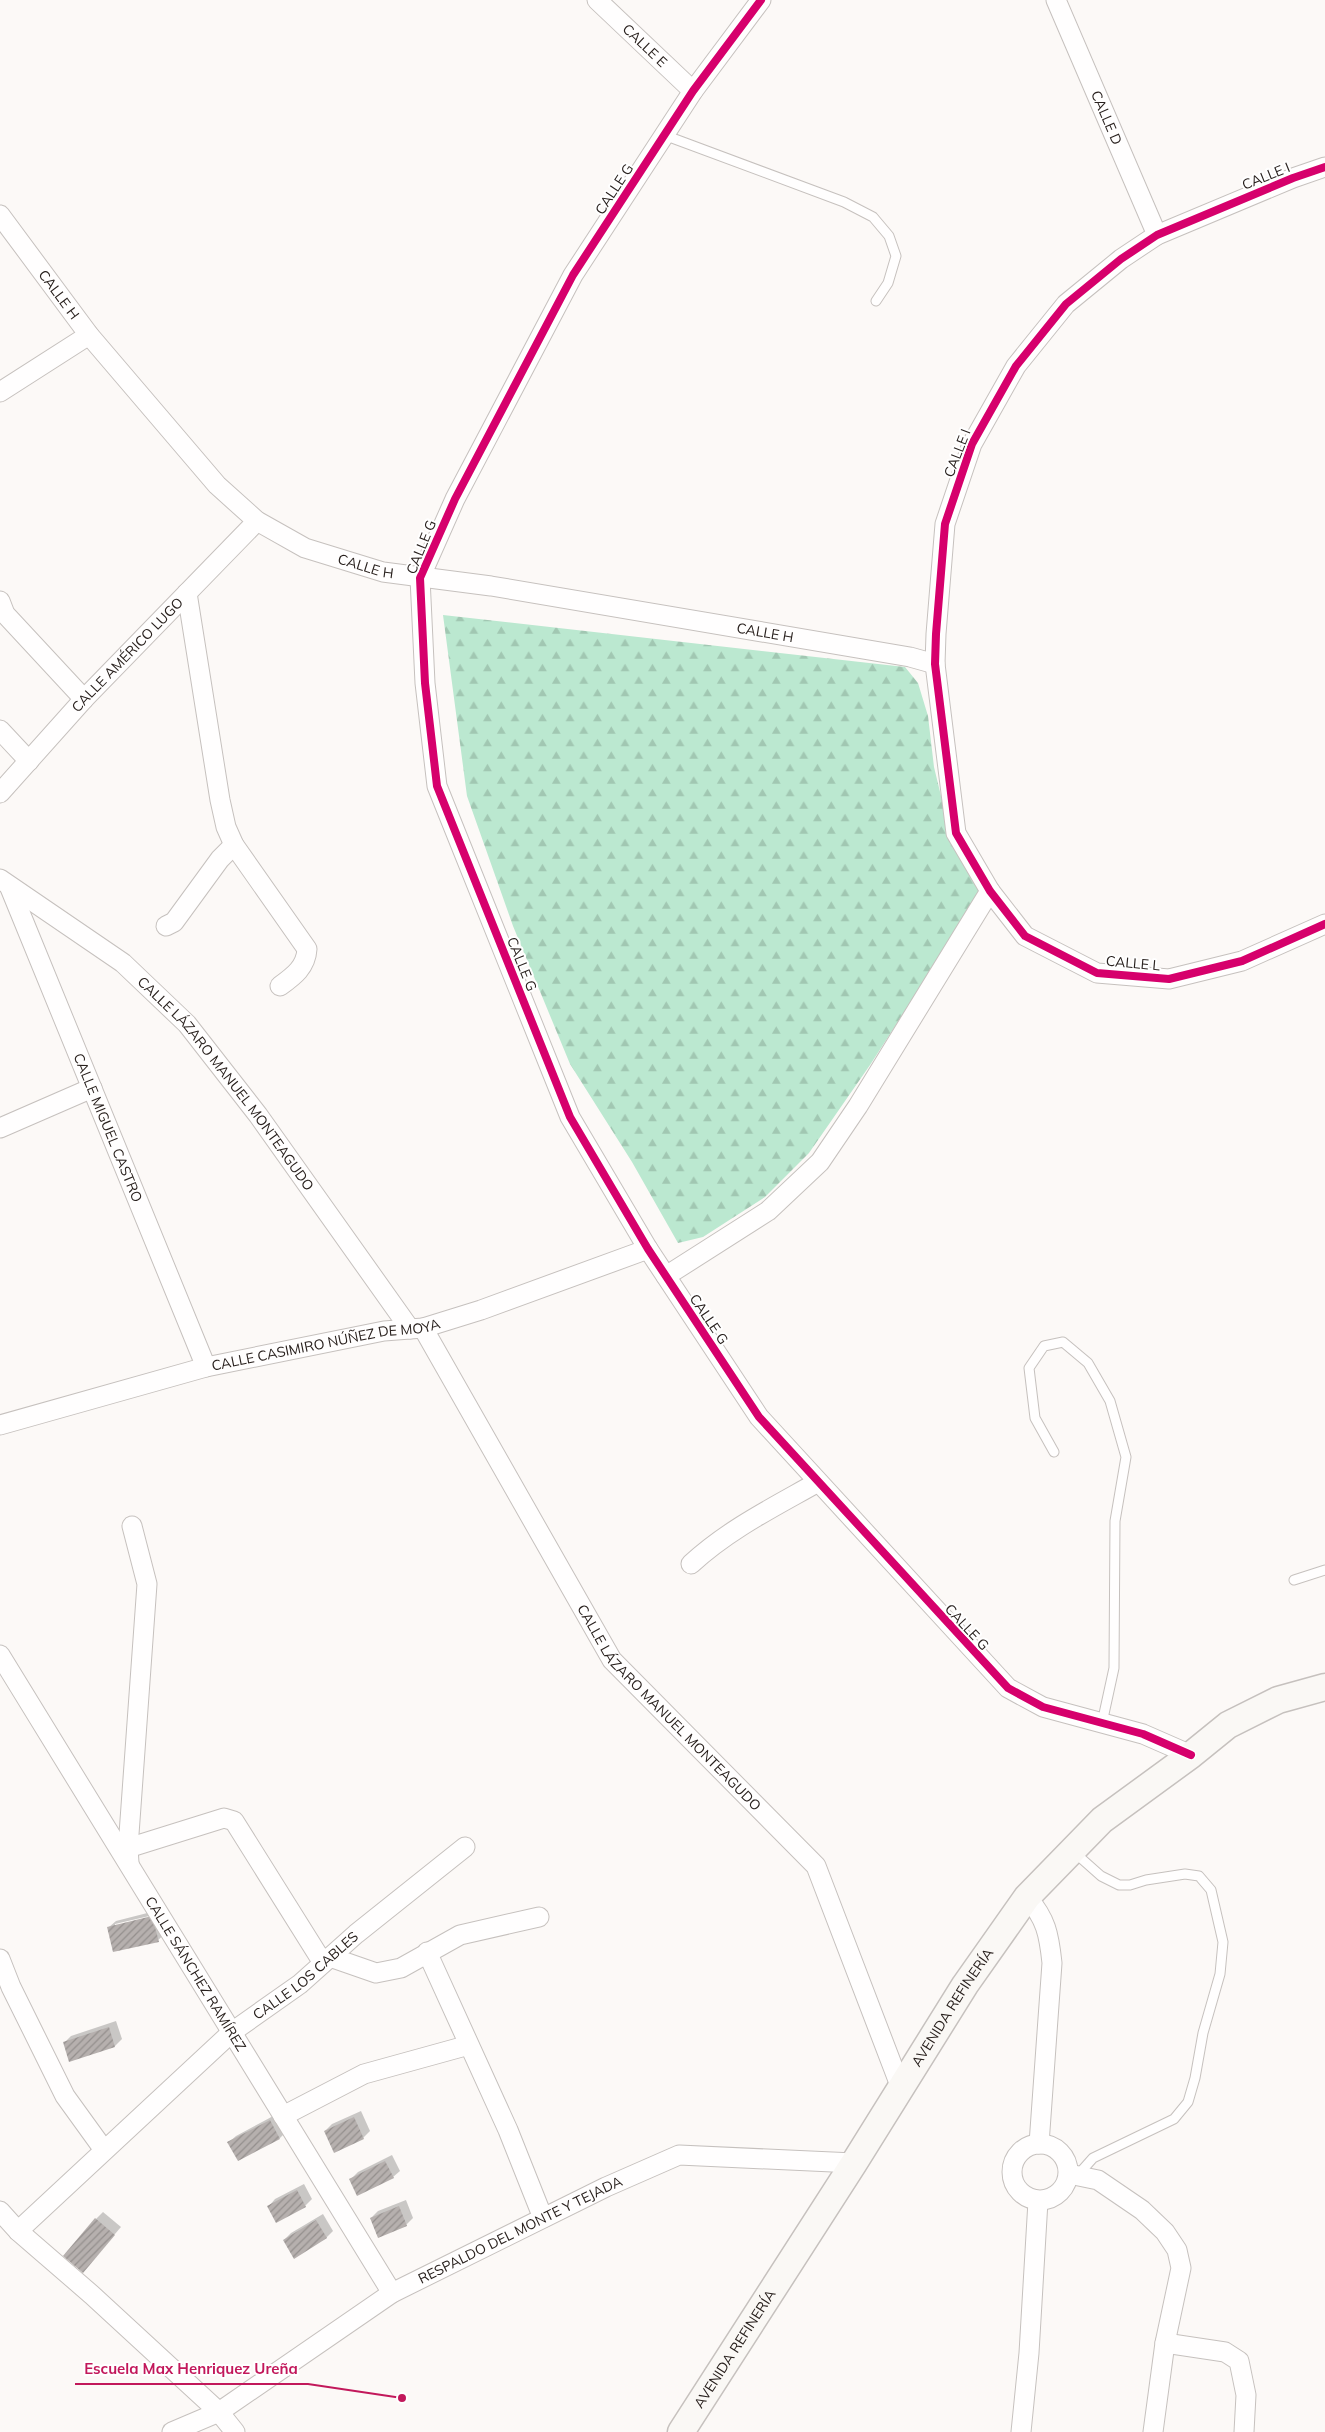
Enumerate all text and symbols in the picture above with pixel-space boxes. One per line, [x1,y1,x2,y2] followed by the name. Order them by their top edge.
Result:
[619,20,671,71] street label: CALLE E
[1087,88,1126,147] street label: CALLE D
[1239,158,1293,194] street label: CALLE I
[591,160,637,218] street label: CALLE G
[35,266,83,323] street label: CALLE H
[940,426,974,480] street label: CALLE I
[402,517,440,577] street label: CALLE G
[336,550,395,582] street label: CALLE H
[68,593,187,716] street label: CALLE AMÉRICO LUGO
[735,619,795,646] street label: CALLE H
[503,934,541,994] street label: CALLE G
[1105,952,1161,974] street label: CALLE L
[134,973,318,1194] street label: CALLE LÁZARO MANUEL MONTEAGUDO
[70,1051,147,1205] street label: CALLE MIGUEL CASTRO
[686,1290,732,1348] street label: CALLE G
[210,1314,443,1375] street label: CALLE CASIMIRO NÚÑEZ DE MOYA
[941,1600,993,1654] street label: CALLE G
[573,1601,765,1815] street label: CALLE LÁZARO MANUEL MONTEAGUDO
[141,1893,250,2054] street label: CALLE SÁNCHEZ RAMÍREZ
[249,1927,362,2024] street label: CALLE LOS CABLES
[907,1944,998,2070] street label: AVENIDA REFINERÍA
[415,2172,626,2288] street label: RESPALDO DEL MONTE Y TEJADA
[690,2285,780,2412] street label: AVENIDA REFINERÍA
[75,2354,308,2384] callout: Escuela Max Henriquez Ureña
[84,2359,298,2378] text: Escuela Max Henriquez Ureña

